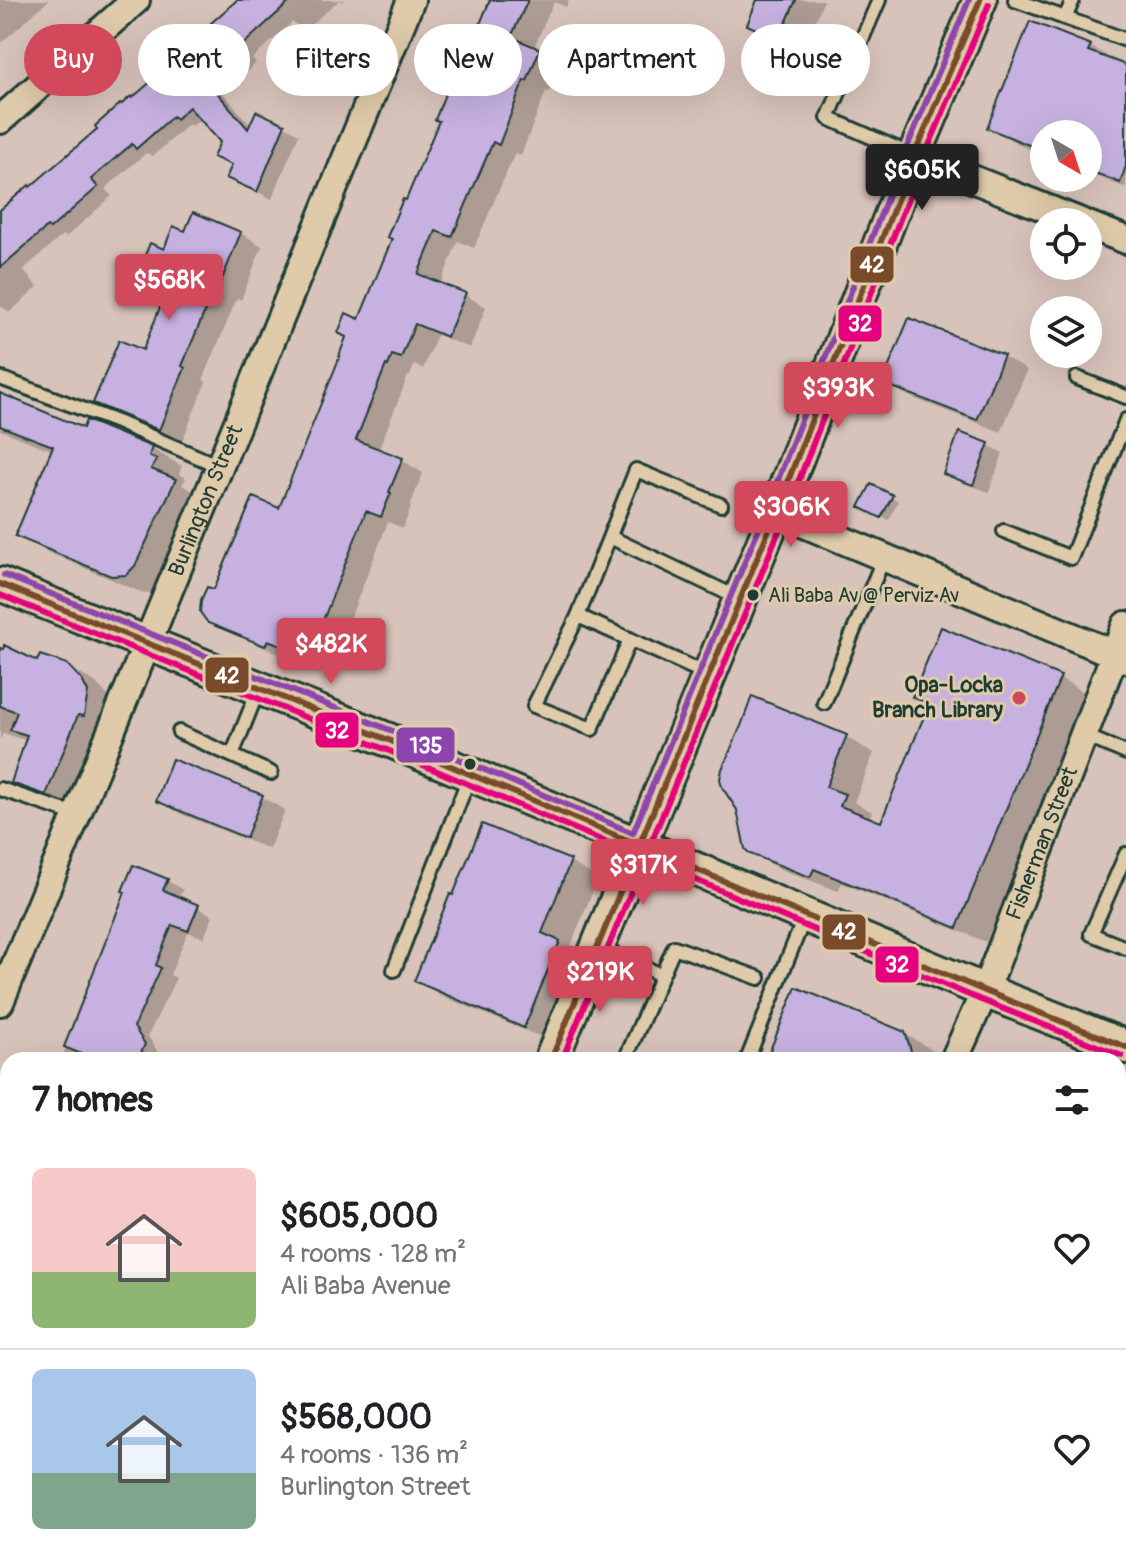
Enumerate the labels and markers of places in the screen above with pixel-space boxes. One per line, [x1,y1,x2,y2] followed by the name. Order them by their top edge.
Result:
[866,144,978,212] pin: $605K
[113,254,225,322] pin: $568K
[782,362,894,430] pin: $393K
[735,481,847,549] pin: $306K
[768,583,959,608] place label: Ali Baba Av @ Perviz Av
[745,587,761,603] marker: Ali Baba Av @ Perviz Av
[275,618,387,686] pin: $482K
[872,671,1004,724] place label: Opa-Locka Branch Library
[1010,689,1028,707] marker: Opa-Locka Branch Library
[462,756,478,772] unlabelled marker
[587,839,699,907] pin: $317K
[544,946,656,1014] pin: $219K

